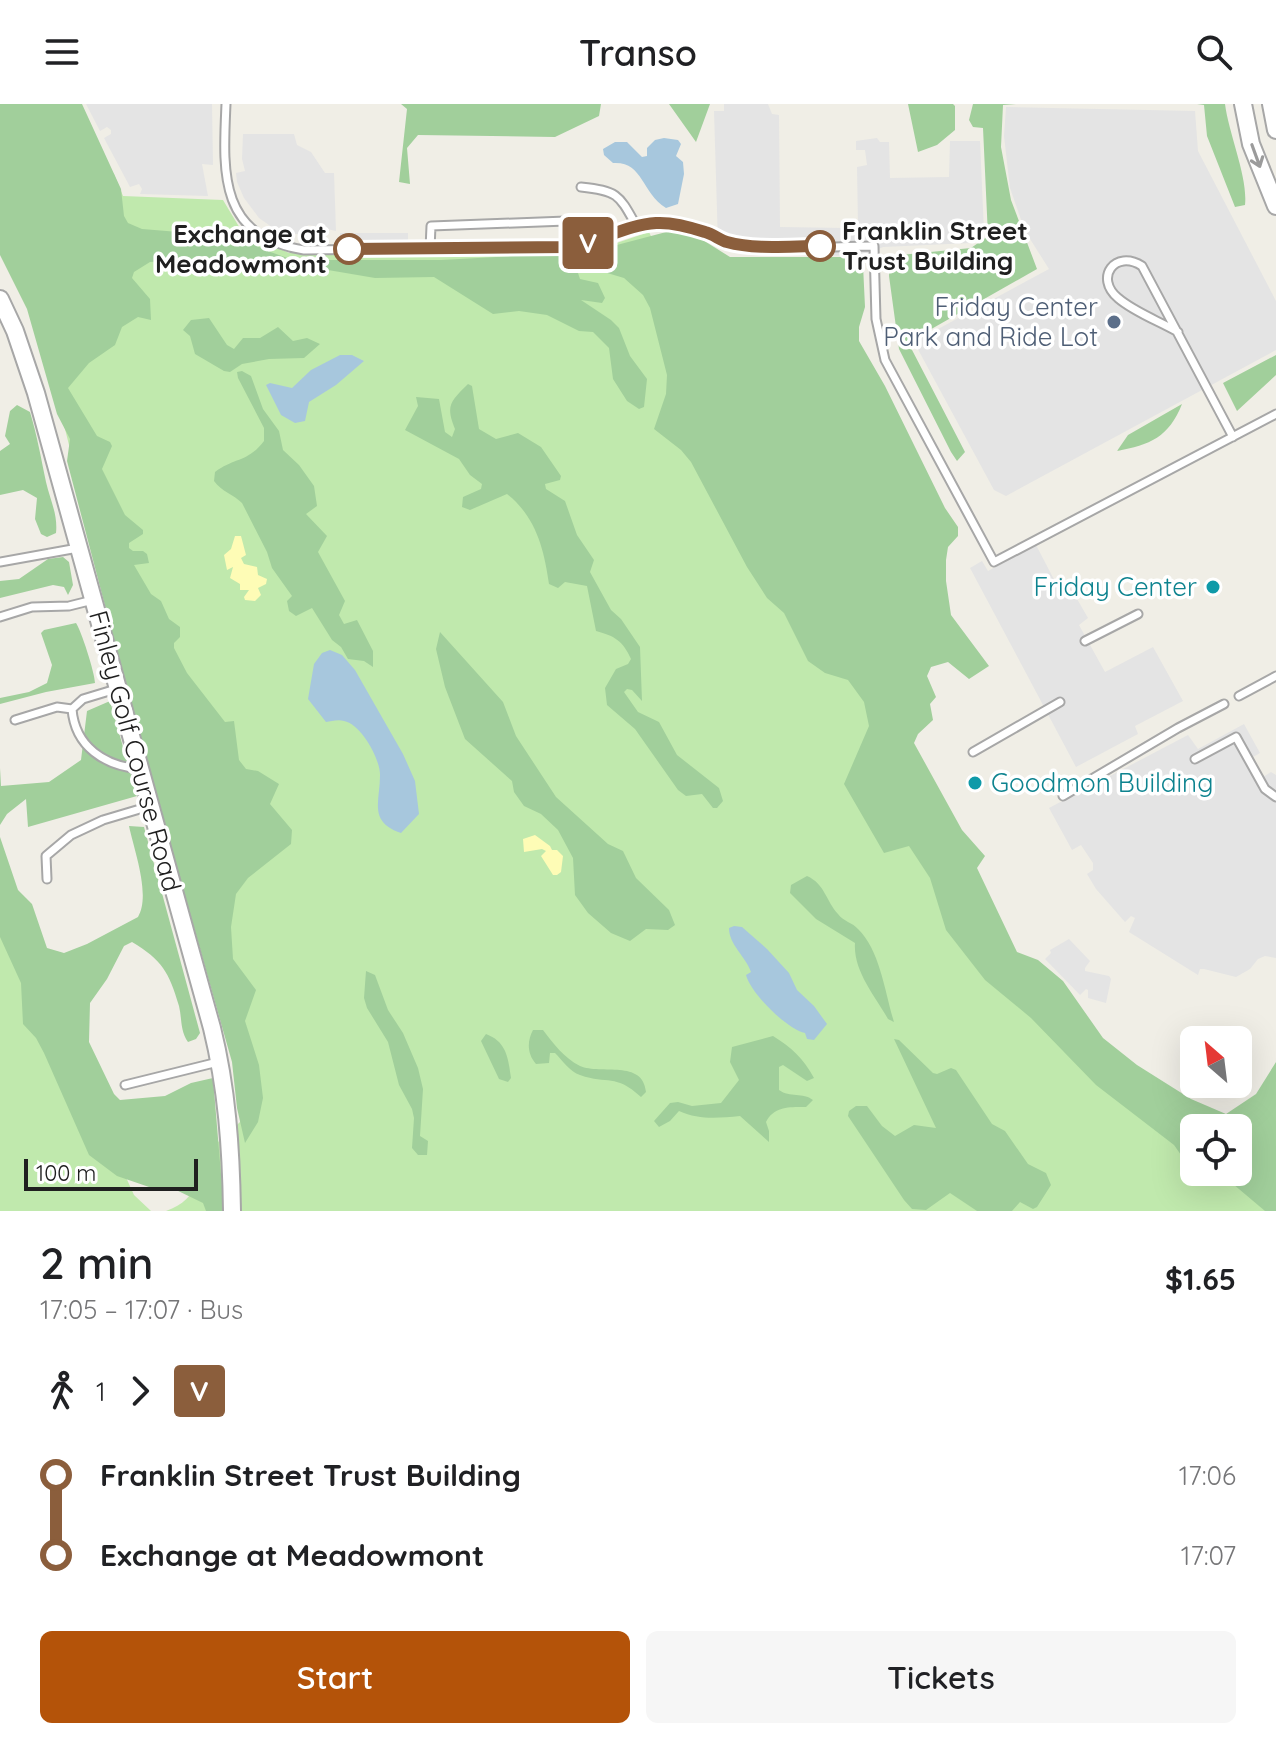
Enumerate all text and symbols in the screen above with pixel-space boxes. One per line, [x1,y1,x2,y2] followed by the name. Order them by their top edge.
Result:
[40,30,84,74] icon: menu
[579,30,697,75] text: Transo
[1192,30,1236,74] icon: search
[1249,144,1264,169] one-way arrow
[842,214,1028,277] place label: Franklin Street Trust Building
[155,217,327,280] place label: Exchange at Meadowmont
[562,217,614,269] line badge: V
[579,225,597,260] text: V
[805,231,835,261] marker: Franklin Street Trust Building
[334,234,364,264] marker: Exchange at Meadowmont
[883,290,1098,353] place label: Friday Center Park and Ride Lot
[1105,313,1123,331] marker: Friday Center Park and Ride Lot
[1033,570,1197,603] place label: Friday Center
[1204,578,1222,596] marker: Friday Center
[82,607,189,895] street label: Finley Golf Course Road
[991,766,1213,799] place label: Goodmon Building
[966,774,984,792] marker: Goodmon Building
[1180,1026,1252,1098] north arrow
[1180,1026,1252,1186] map controls
[1180,1114,1252,1186] button: locate
[24,1155,198,1191] scale bar
[36,1159,96,1187] text: 100 m
[40,1235,154,1290] text: 2 min
[1165,1260,1236,1298] text: $1.65
[40,1293,243,1326] text: 17:05 – 17:07 · Bus
[40,1369,84,1413] icon: walk
[118,1369,162,1413] icon: forward
[190,1373,209,1408] text: V
[96,1375,106,1408] text: 1
[100,1456,521,1494] text: Franklin Street Trust Building
[1179,1459,1236,1492] text: 17:06
[100,1536,484,1574] text: Exchange at Meadowmont
[1181,1539,1236,1572] text: 17:07
[40,1631,630,1723] button: Start
[646,1631,1236,1723] button: Tickets

